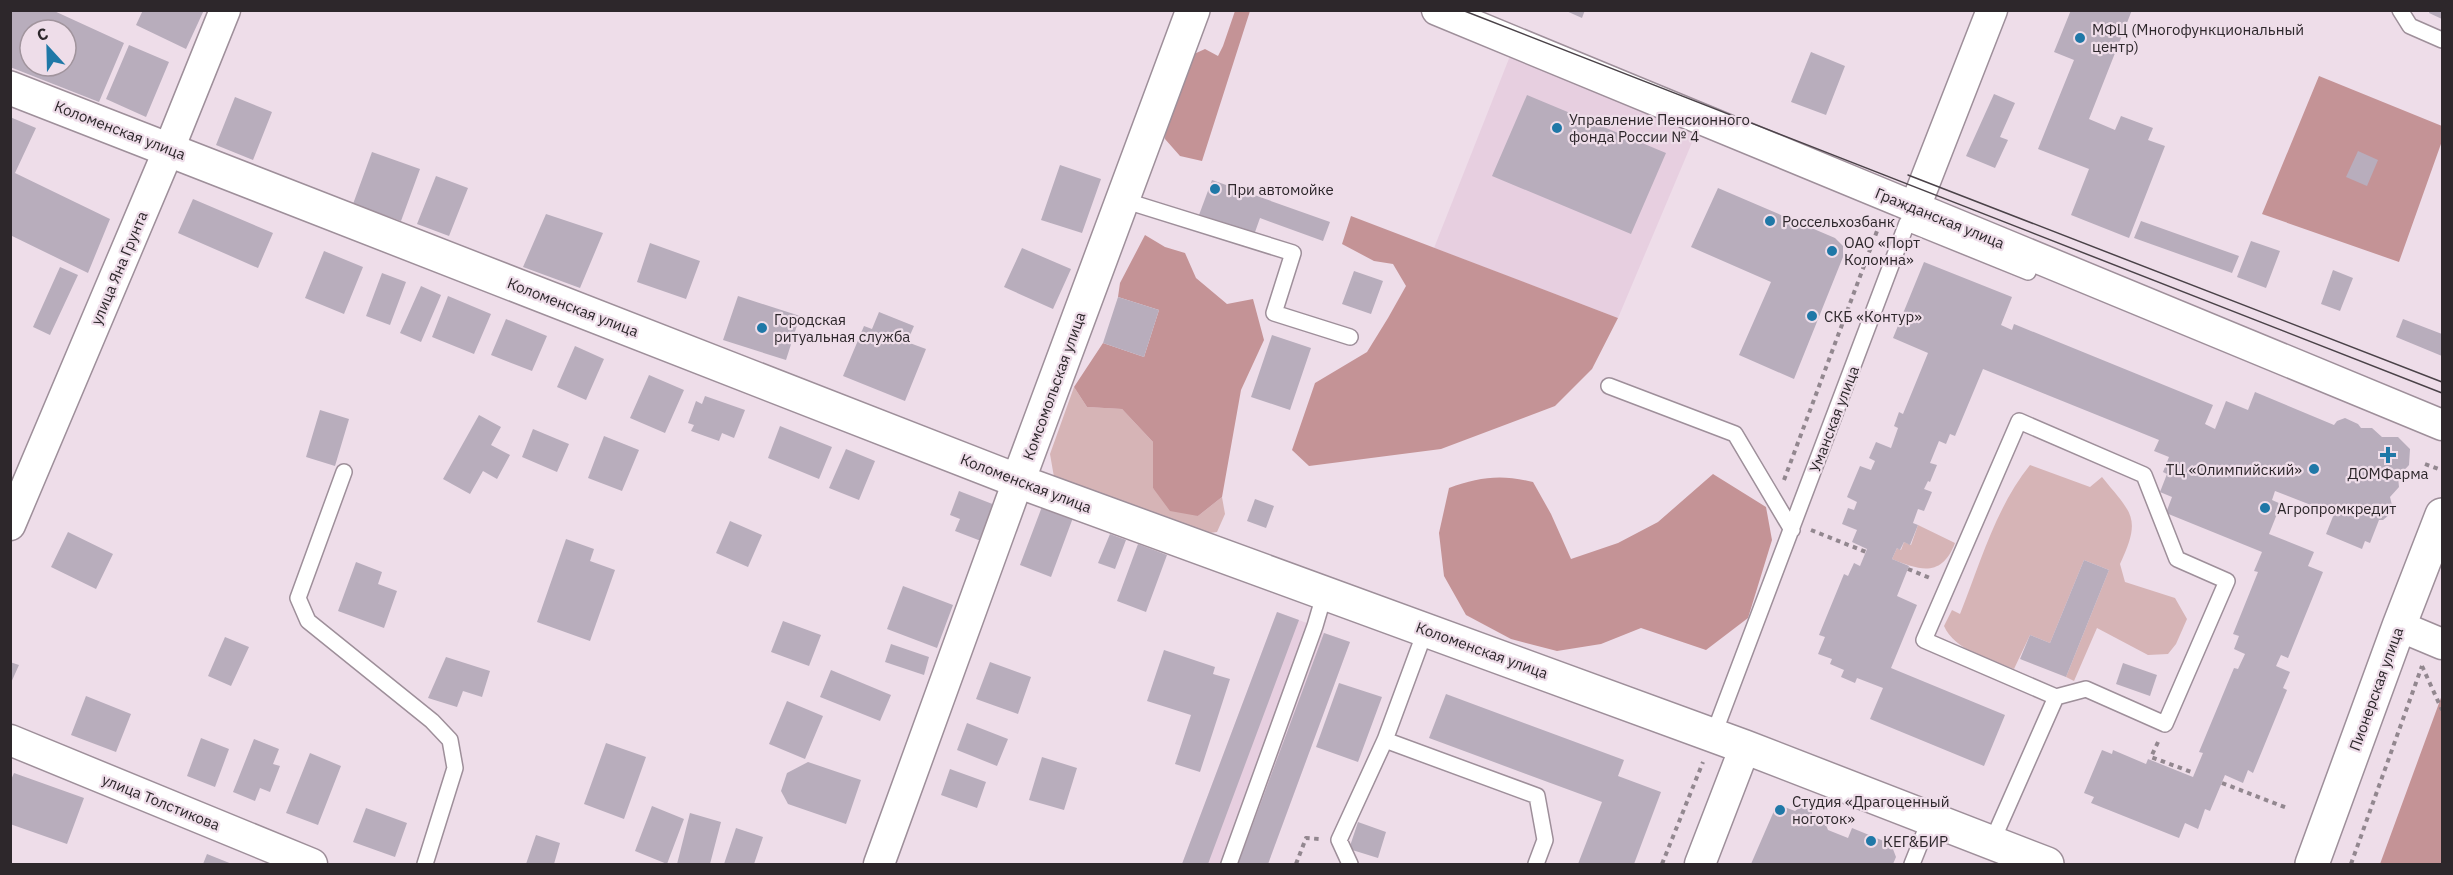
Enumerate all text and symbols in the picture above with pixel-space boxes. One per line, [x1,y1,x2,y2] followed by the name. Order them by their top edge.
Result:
[18,18,78,78] north arrow
[2092,20,2304,56] place label: МФЦ (Многофункциональный центр)
[34,23,51,45] text: С
[2073,31,2087,45] marker: МФЦ (Многофункциональный центр)
[52,96,188,164] street label: Коломенская улица
[1569,110,1750,146] place label: Управление Пенсионного фонда России № 4
[1550,121,1564,135] marker: Управление Пенсионного фонда России № 4
[1227,180,1334,199] place label: При автомойке
[1208,182,1222,196] marker: При автомойке
[1873,183,2007,253] street label: Гражданская улица
[87,208,151,328] street label: улица Яна Грунта
[1782,212,1895,231] place label: Россельхозбанк
[1763,214,1777,228] marker: Россельхозбанк
[1844,233,1920,269] place label: ОАО «Порт Коломна»
[1825,244,1839,258] marker: ОАО «Порт Коломна»
[505,273,641,341] street label: Коломенская улица
[1824,307,1922,326] place label: СКБ «Контур»
[1018,309,1090,463] street label: Комсомольская улица
[1805,309,1819,323] marker: СКБ «Контур»
[774,310,910,346] place label: Городская ритуальная служба
[755,321,769,335] marker: Городская ритуальная служба
[1805,363,1863,475] street label: Уманская улица
[2381,448,2395,462] marker: ДОМФарма
[958,449,1094,517] street label: Коломенская улица
[2166,460,2302,479] place label: ТЦ «Олимпийский»
[2307,462,2321,476] marker: ТЦ «Олимпийский»
[2347,464,2429,483] place label: ДОМФарма
[2277,499,2396,518] place label: Агропромкредит
[2258,501,2272,515] marker: Агропромкредит
[1413,617,1551,683] street label: Коломенская улица
[2345,625,2407,753] street label: Пионерская улица
[99,770,223,834] street label: улица Толстикова
[1792,792,1949,828] place label: Студия «Драгоценный ноготок»
[1773,803,1787,817] marker: Студия «Драгоценный ноготок»
[1883,832,1948,851] place label: КЕГ&БИР
[1864,834,1878,848] marker: КЕГ&БИР

